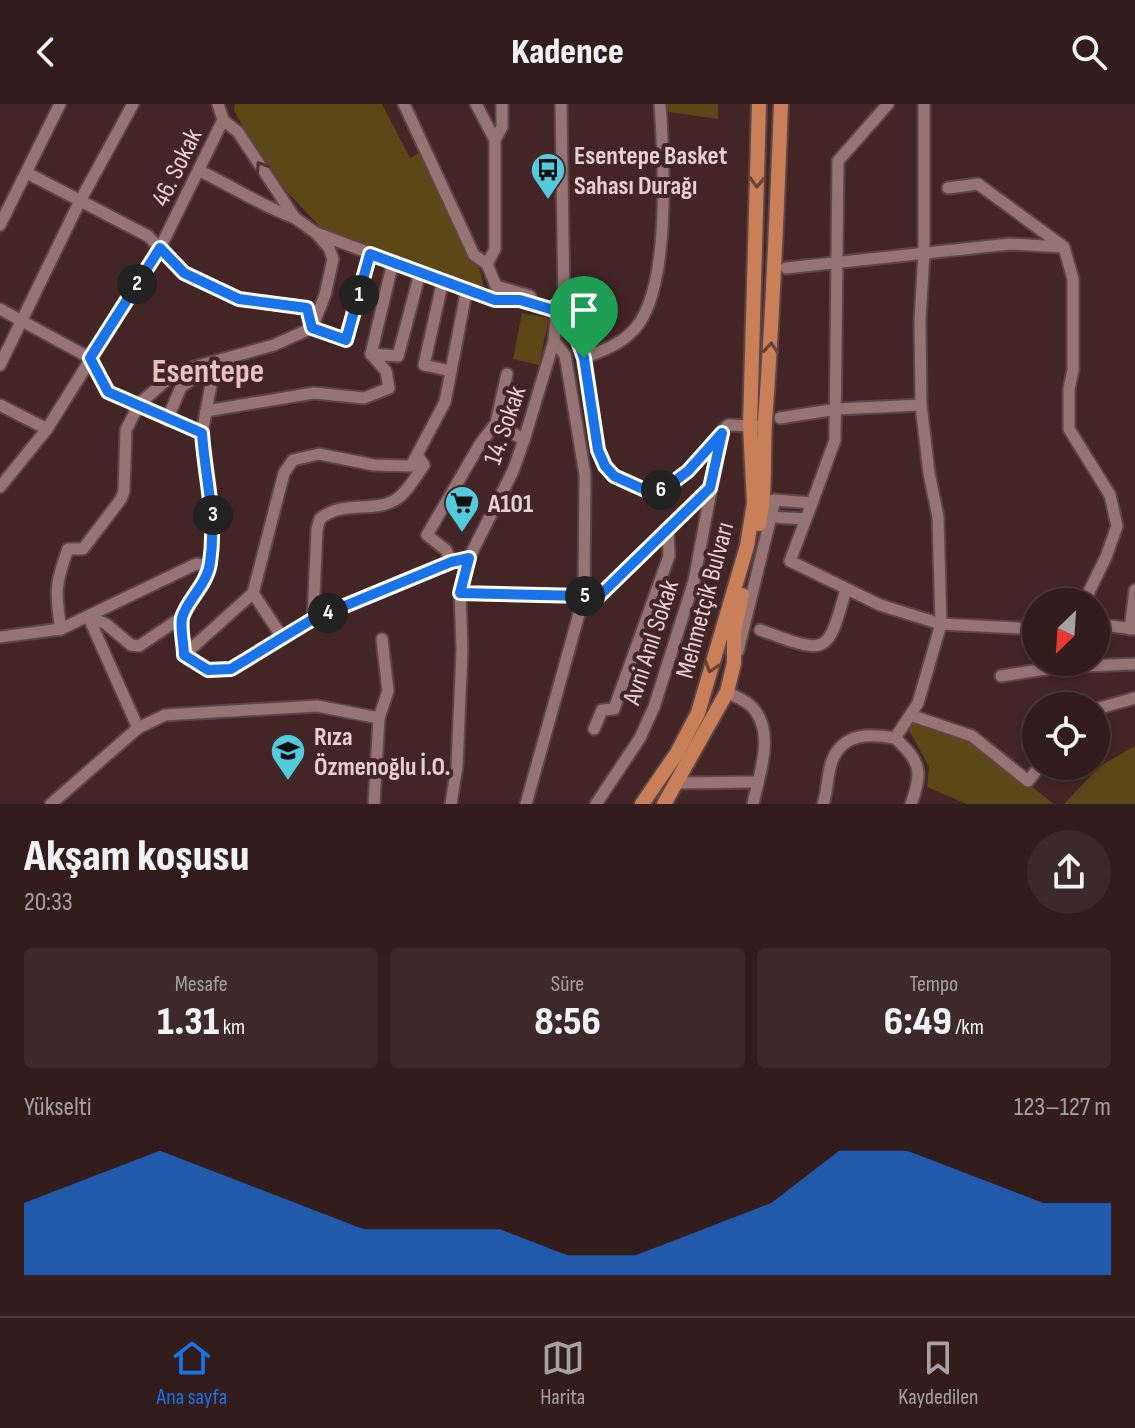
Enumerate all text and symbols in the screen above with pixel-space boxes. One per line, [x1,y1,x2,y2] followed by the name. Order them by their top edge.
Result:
[24,30,68,74] icon: back
[1067,30,1111,74] icon: search
[511,31,624,74] text: Kadence
[145,124,209,212] street label: 46. Sokak
[574,141,728,202] place label: Esentepe Basket Sahası Durağı
[529,151,567,201] bus stop icon: Esentepe Basket Sahası Durağı
[256,161,271,176] one-way arrow
[749,176,766,189] one-way arrow
[117,264,157,304] pin: 2
[132,270,142,297] text: 2
[339,275,379,315] pin: 1
[550,276,618,358] pin
[355,281,363,308] text: 1
[562,288,606,332] icon: arrive
[762,341,779,354] one-way arrow
[152,351,264,392] district label: Esentepe
[478,382,533,469] street label: 14. Sokak
[641,470,681,510] pin: 6
[656,476,666,503] text: 6
[443,484,481,534] supermarket icon: A101
[487,489,533,520] place label: A101
[193,495,233,535] pin: 3
[208,501,218,528] text: 3
[670,519,741,682] street label: Mehmetçik Bulvarı
[565,576,605,616] pin: 5
[616,576,686,710] street label: Avni Anıl Sokak
[580,582,590,609] text: 5
[1022,588,1110,676] north arrow
[1022,588,1110,780] map controls
[308,593,348,633] pin: 4
[323,599,333,626] text: 4
[704,659,720,673] one-way arrow
[1022,692,1110,780] button: locate
[314,722,450,783] place label: Rıza Özmenoğlu İ.O.
[269,732,307,782] school or university icon: Rıza Özmenoğlu İ.O.
[24,830,249,883] text: Akşam koşusu
[1027,830,1111,914] button: share
[24,887,73,918] text: 20:33
[175,971,228,998] text: Mesafe
[551,971,584,998] text: Süre
[909,971,958,998] text: Tempo
[157,998,219,1046] text: 1.31
[534,998,601,1046] text: 8:56
[884,998,952,1046] text: 6:49
[219,1014,245,1041] text: km
[952,1014,984,1041] text: /km
[24,1092,92,1123] text: Yükselti
[1014,1092,1111,1123] text: 123–127 m
[157,1336,227,1411] tab: Ana sayfa
[540,1336,585,1411] tab: Harita
[898,1336,978,1411] tab: Kaydedilen

